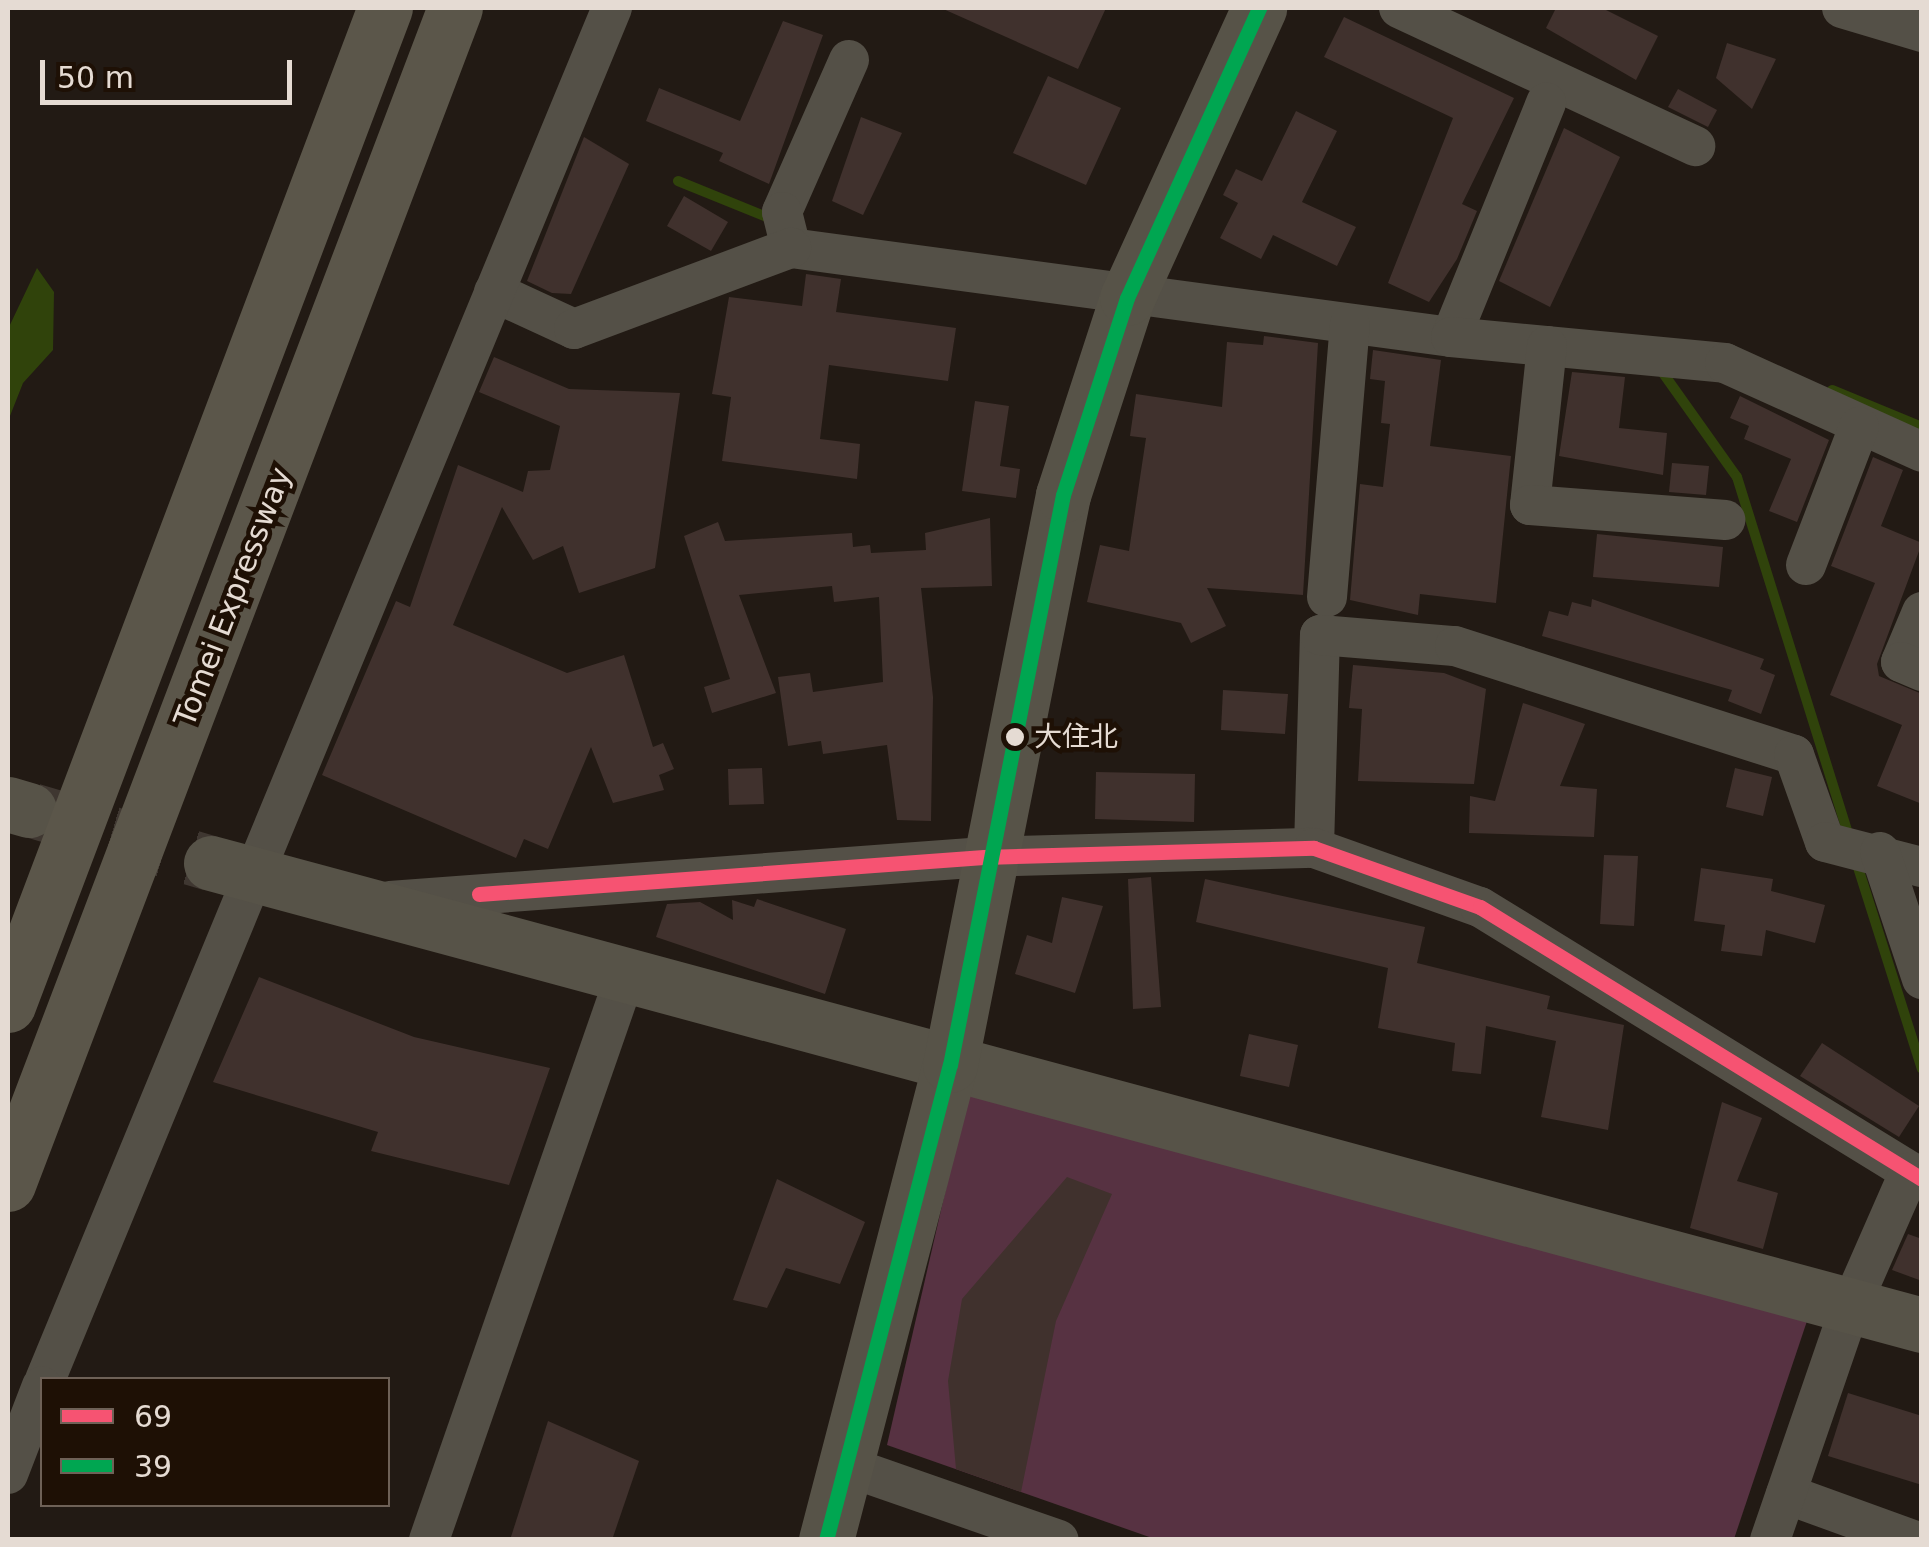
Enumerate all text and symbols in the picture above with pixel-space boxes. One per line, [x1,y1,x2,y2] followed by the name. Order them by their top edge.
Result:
[45,40,298,102] scale bar
[57,60,134,95] text: 50 m
[167,462,299,732] street label: Tomei Expressway
[1034,720,1118,754] place label: 大住北
[1005,727,1025,747] marker: 大住北
[40,1377,390,1507] legend
[134,1399,172,1434] text: 69
[134,1449,172,1484] text: 39

